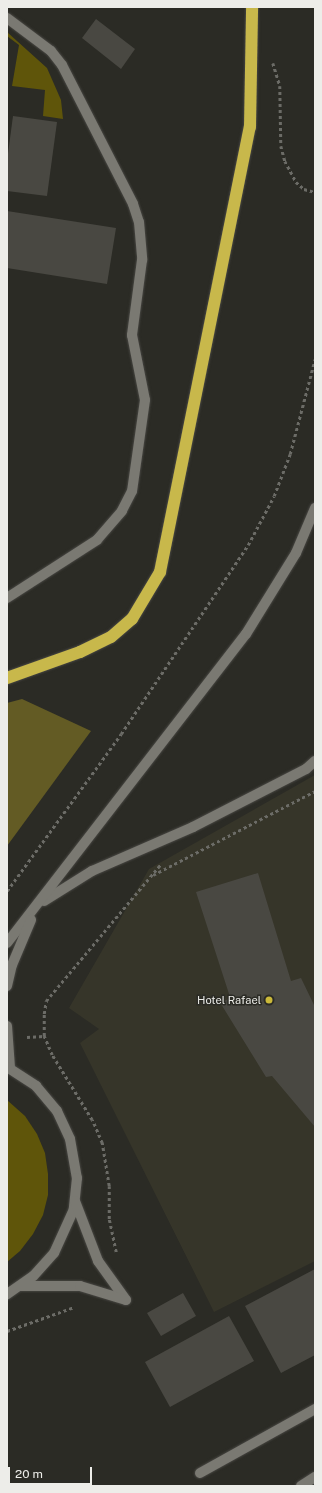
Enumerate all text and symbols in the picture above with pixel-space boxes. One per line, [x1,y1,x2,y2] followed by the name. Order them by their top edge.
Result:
[197,993,261,1007] place label: Hotel Rafael
[264,995,274,1005] marker: Hotel Rafael
[10,1459,94,1485] scale bar
[15,1467,43,1481] text: 20 m

